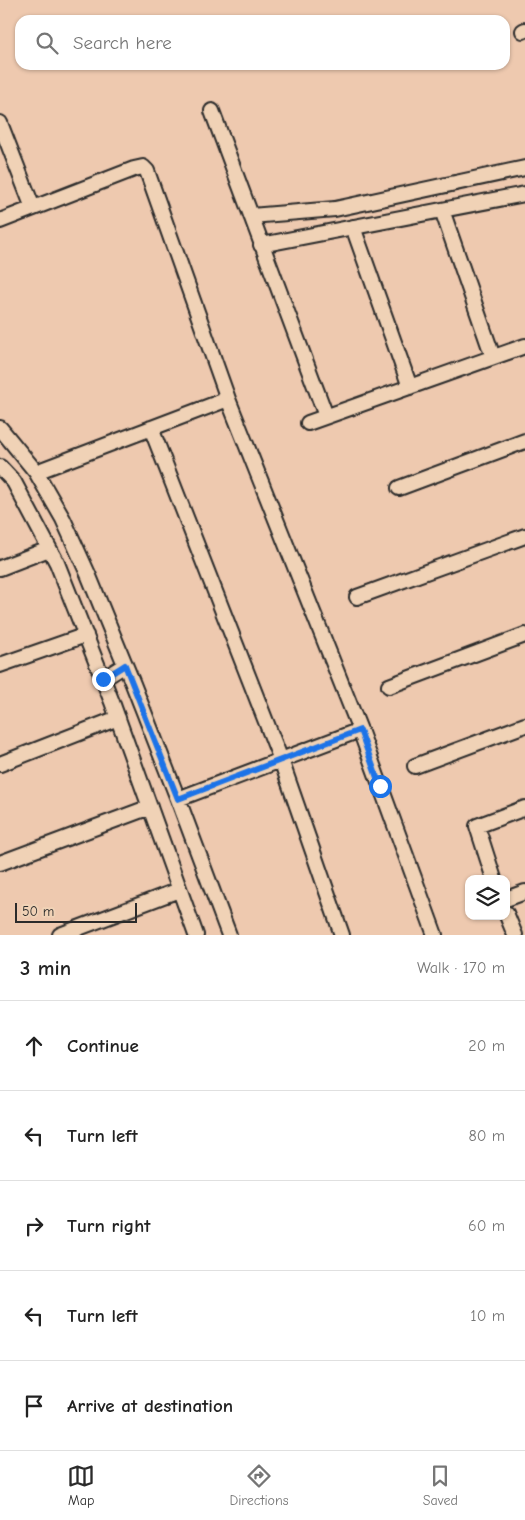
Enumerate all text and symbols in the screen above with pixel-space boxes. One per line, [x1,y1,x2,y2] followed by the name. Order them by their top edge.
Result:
[15,15,510,70] search box
[33,29,61,57] icon: search
[73,32,172,54] text: Search here
[92,668,115,691] route end
[369,775,392,798] route start
[465,875,510,920] map controls
[465,875,510,920] button: layers
[15,900,138,923] scale bar
[22,903,54,920] text: 50 m
[20,956,71,980] text: 3 min
[417,959,505,977] text: Walk · 170 m
[20,1032,48,1060] icon: ahead
[67,1035,139,1057] text: Continue
[468,1037,505,1055] text: 20 m
[20,1122,48,1150] icon: left
[67,1125,138,1147] text: Turn left
[468,1127,505,1145] text: 80 m
[20,1212,48,1240] icon: right
[67,1215,151,1237] text: Turn right
[468,1217,505,1235] text: 60 m
[20,1302,48,1330] icon: left
[67,1305,138,1327] text: Turn left
[470,1307,505,1325] text: 10 m
[20,1392,48,1420] icon: arrive
[67,1395,233,1417] text: Arrive at destination
[67,1462,95,1509] tab: Map
[229,1462,289,1509] tab: Directions
[423,1462,458,1509] tab: Saved

